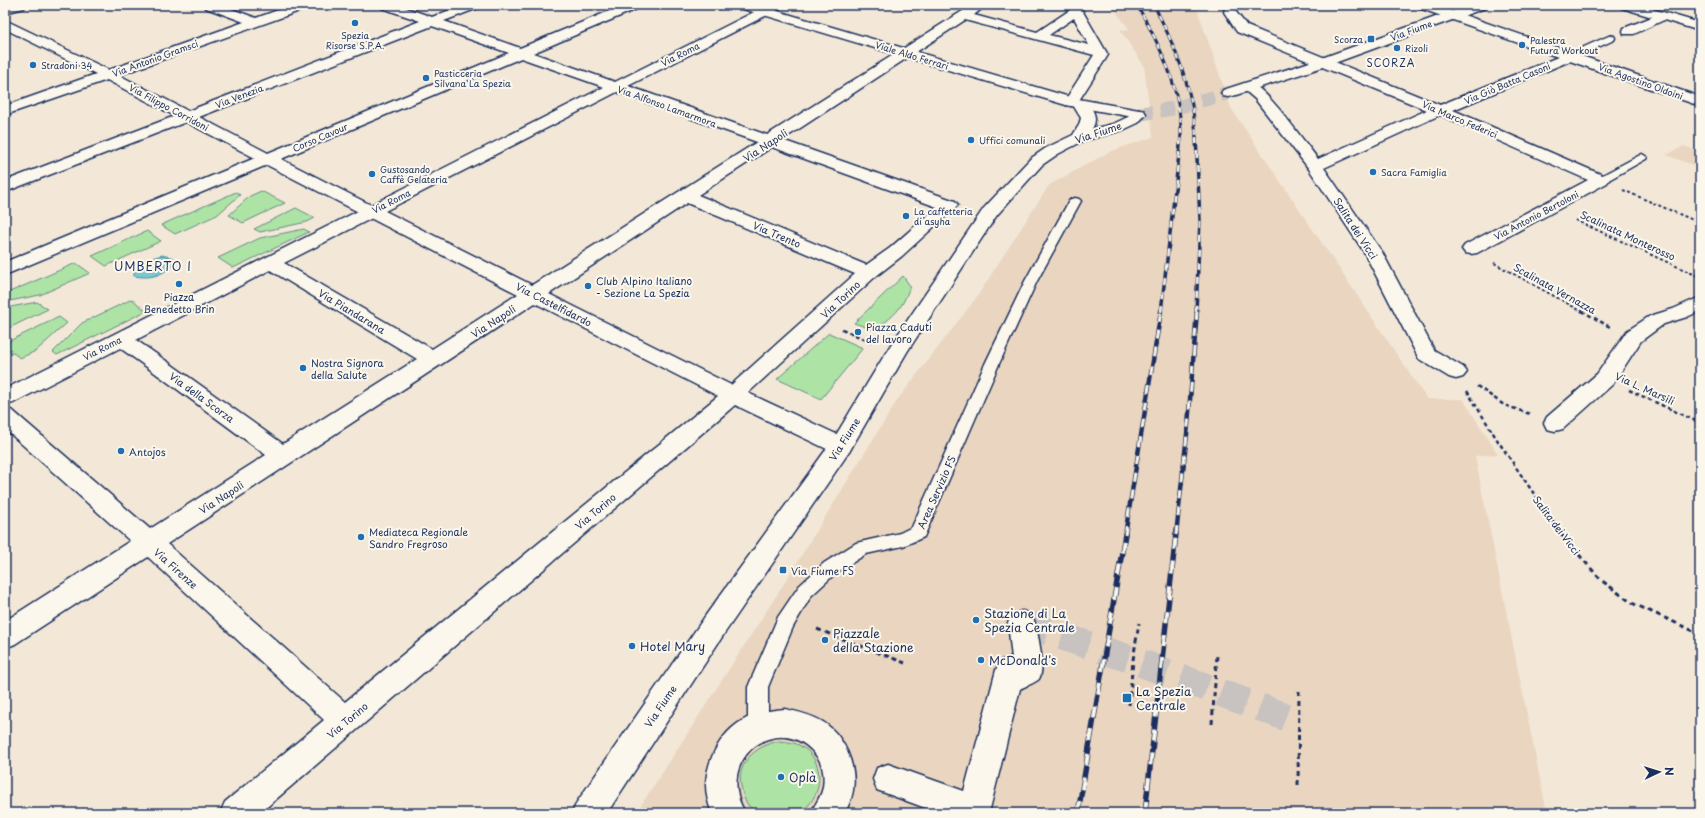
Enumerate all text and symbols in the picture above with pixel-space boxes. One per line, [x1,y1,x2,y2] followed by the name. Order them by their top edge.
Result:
[1388,16,1434,44] street label: Via Fiume
[350,18,360,28] marker: Spezia Risorse S.P.A.
[326,28,384,52] place label: Spezia Risorse S.P.A.
[1334,32,1363,46] place label: Scorza
[1530,33,1598,57] place label: Palestra Futura Workout
[1366,34,1376,44] marker: Scorza
[110,36,200,80] street label: Via Antonio Gramsci
[874,37,950,73] street label: Viale Aldo Ferrari
[658,38,702,70] street label: Via Roma
[1517,40,1527,50] marker: Palestra Futura Workout
[1405,41,1428,55] place label: Rizoli
[1392,43,1402,53] marker: Rizoli
[1367,55,1415,70] district label: SCORZA
[41,58,92,72] place label: Stradoni 34
[1462,58,1552,108] street label: Via Giò Batta Casoni
[1597,59,1686,103] street label: Via Agostino Oldoini
[28,60,38,70] marker: Stradoni 34
[434,66,511,90] place label: Pasticceria Silvana La Spezia
[421,73,431,83] marker: Pasticceria Silvana La Spezia
[127,80,211,134] street label: Via Filippo Corridoni
[213,80,265,112] street label: Via Venezia
[616,82,719,131] street label: Via Alfonso Lamarmora
[1420,97,1500,141] street label: Via Marco Federici
[1073,117,1124,147] street label: Via Fiume
[290,119,351,155] street label: Corso Cavour
[740,125,790,165] street label: Via Napoli
[979,133,1046,147] place label: Uffici comunali
[966,135,976,145] marker: Uffici comunali
[380,162,448,186] place label: Gustosando Caffè Gelateria
[1381,165,1447,179] place label: Sacra Famiglia
[1368,167,1378,177] marker: Sacra Famiglia
[367,169,377,179] marker: Gustosando Caffè Gelateria
[369,185,413,217] street label: Via Roma
[1491,187,1581,243] street label: Via Antonio Bertoloni
[1330,194,1382,262] street label: Salita dei Vicci
[914,204,973,228] place label: La caffetteria di asyha
[1578,206,1678,264] street label: Scalinata Monterosso
[901,211,911,221] marker: La caffetteria di asyha
[751,217,804,251] street label: Via Trento
[114,257,192,275] district label: UMBERTO I
[1511,259,1600,317] street label: Scalinata Vernazza
[596,273,693,300] place label: Club Alpino Italiano - Sezione La Spezia
[817,276,864,321] street label: Via Torino
[513,278,595,330] street label: Via Castelfidardo
[174,279,184,289] marker: Piazza Benedetto Brin
[583,281,593,291] marker: Club Alpino Italiano - Sezione La Spezia
[316,285,389,337] street label: Via Piandarana
[143,289,215,316] place label: Piazza Benedetto Brin
[468,301,518,341] street label: Via Napoli
[866,319,932,346] place label: Piazza Caduti del lavoro
[853,327,863,337] marker: Piazza Caduti del lavoro
[80,332,124,364] street label: Via Roma
[311,355,385,382] place label: Nostra Signora della Salute
[298,363,308,373] marker: Nostra Signora della Salute
[166,368,238,426] street label: Via della Scorza
[1613,368,1677,408] street label: Via L. Marsili
[825,414,863,463] street label: Via Fiume
[129,444,166,459] place label: Antojos
[116,446,126,456] marker: Antojos
[913,453,959,531] street label: Area Servizio FS
[196,477,246,517] street label: Via Napoli
[571,489,619,533] street label: Via Torino
[1530,492,1584,558] street label: Salita dei Vicci
[369,524,469,551] place label: Mediateca Regionale Sandro Fregroso
[356,532,366,542] marker: Mediateca Regionale Sandro Fregroso
[151,544,201,592] street label: Via Firenze
[791,563,854,578] place label: Via Fiume FS
[778,565,788,575] marker: Via Fiume FS
[984,604,1075,636] place label: Stazione di La Spezia Centrale
[971,615,981,625] marker: Stazione di La Spezia Centrale
[833,624,914,656] place label: Piazzale della Stazione
[820,635,830,645] marker: Piazzale della Stazione
[640,637,705,655] place label: Hotel Mary
[627,641,637,651] marker: Hotel Mary
[989,651,1057,669] place label: McDonald's
[976,655,986,665] marker: McDonald's
[640,681,680,730] street label: Via Fiume
[1136,682,1192,714] place label: La Spezia Centrale
[1121,692,1133,704] marker: La Spezia Centrale
[323,698,371,742] street label: Via Torino
[1639,752,1679,792] north arrow
[1661,766,1678,776] text: N
[789,768,817,786] place label: Oplà
[776,772,786,782] marker: Oplà

